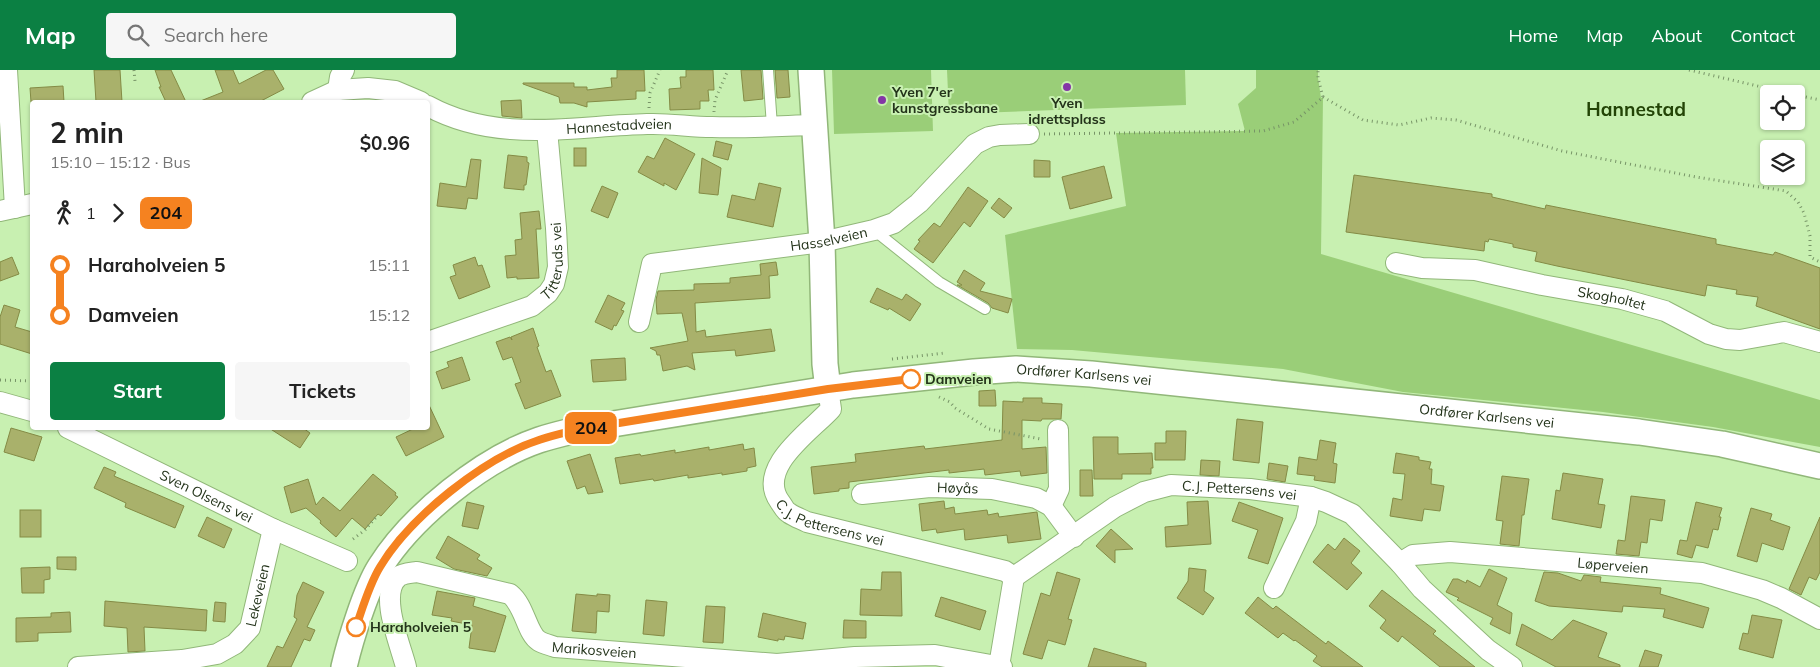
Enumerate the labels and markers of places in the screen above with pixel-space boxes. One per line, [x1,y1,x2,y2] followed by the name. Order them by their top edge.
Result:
[1061,81,1073,93] marker: Yven idrettsplass
[891,83,998,117] place label: Yven 7'er kunstgressbane
[876,94,888,106] marker: Yven 7'er kunstgressbane
[1028,94,1106,128] place label: Yven idrettsplass
[901,369,921,389] marker: Damveien
[925,370,992,388] place label: Damveien
[346,617,366,637] marker: Haraholveien 5
[370,618,471,636] place label: Haraholveien 5

